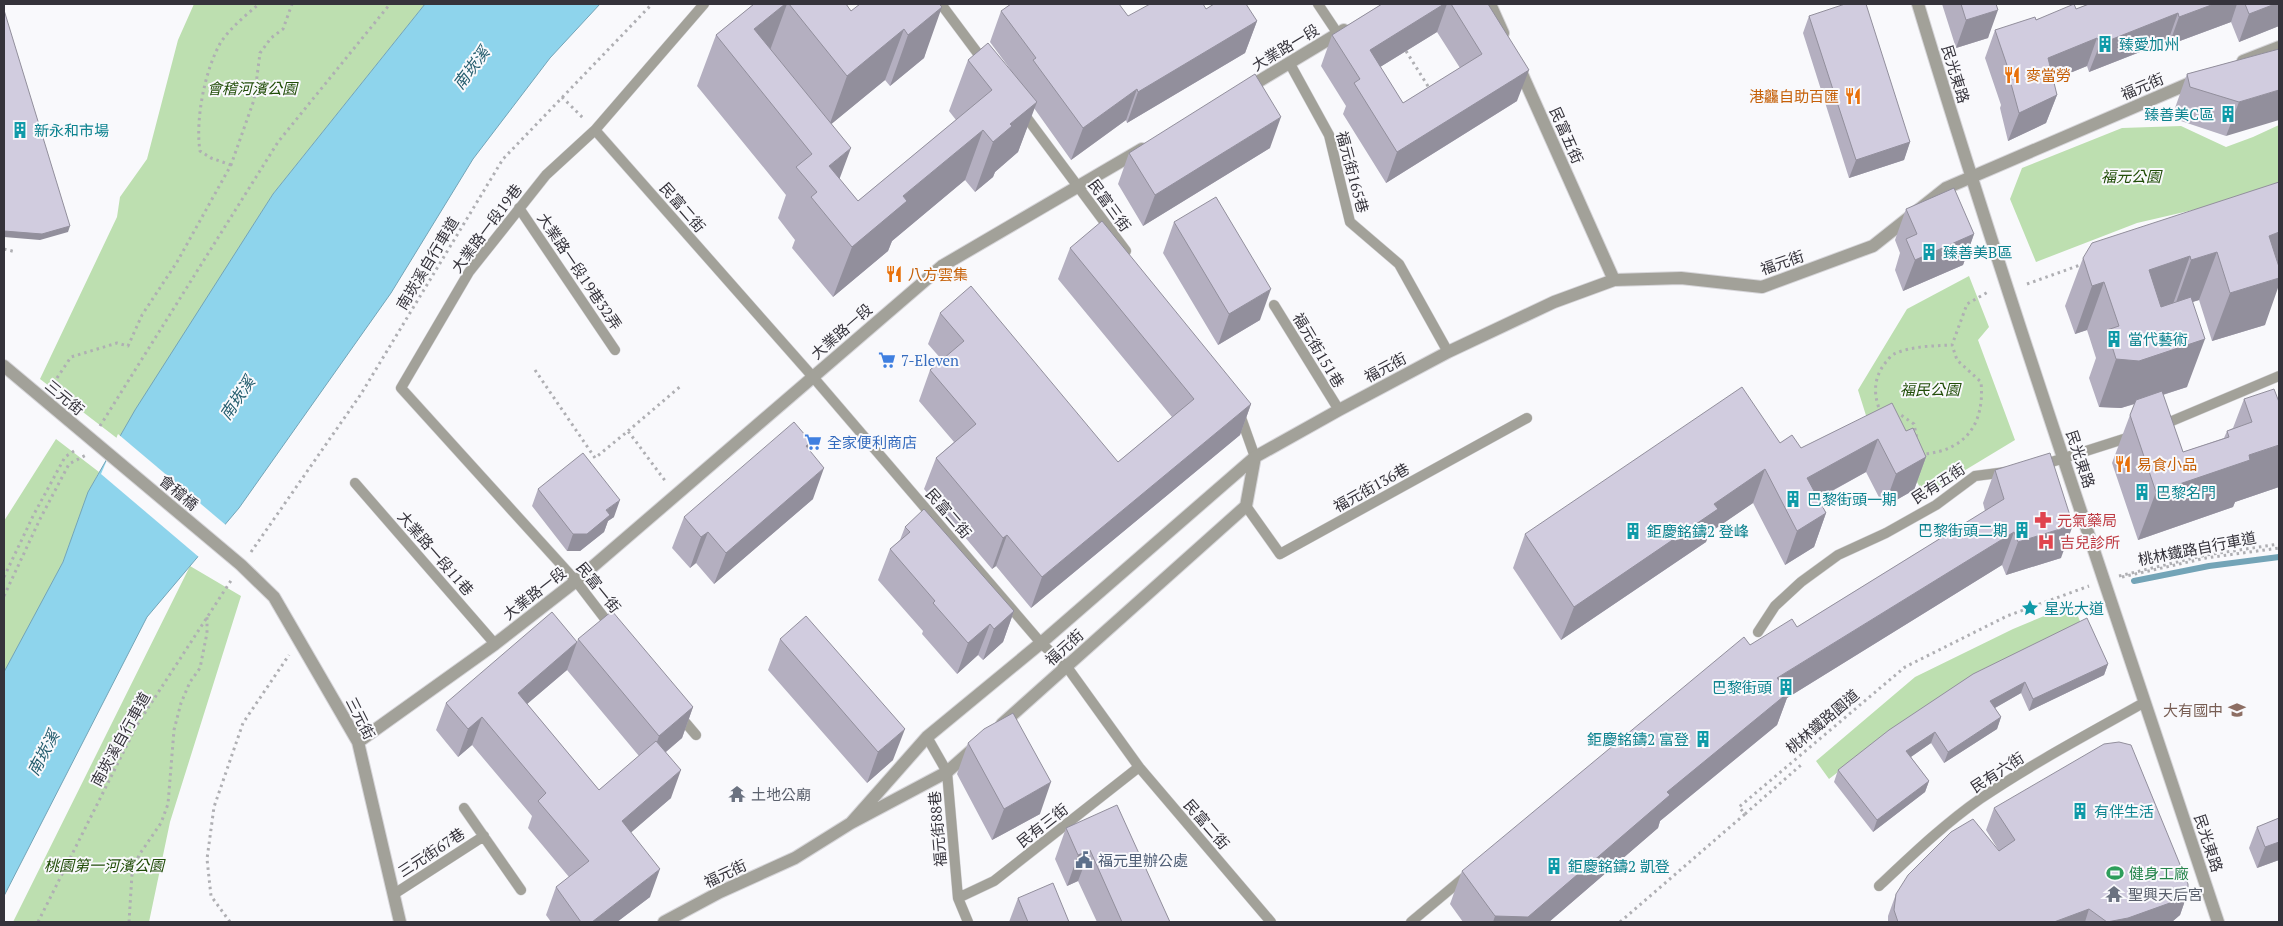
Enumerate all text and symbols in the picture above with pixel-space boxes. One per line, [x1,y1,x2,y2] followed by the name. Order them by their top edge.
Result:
[1248,19,1322,75] street label: 大業路一段
[2095,34,2115,54] building icon: 臻愛加州
[2119,34,2179,54] place label: 臻愛加州
[448,41,495,94] water label: 南崁溪
[1938,42,1974,106] street label: 民光東路
[2002,65,2022,85] restaurant icon: 麥當勞
[2026,65,2071,85] place label: 麥當勞
[2117,68,2167,104] street label: 福元街
[207,78,299,98] park label: 會稽河濱公園
[1749,86,1839,106] place label: 港龘自助百匯
[1843,86,1863,106] restaurant icon: 港龘自助百匯
[1546,104,1588,166] street label: 民富五街
[2144,104,2214,124] place label: 臻善美C區
[2218,104,2238,124] building icon: 臻善美C區
[10,120,30,140] building icon: 新永和市場
[34,120,109,140] place label: 新永和市場
[1332,129,1374,215] street label: 福元街165巷
[2101,166,2163,186] park label: 福元公園
[1084,175,1136,235] street label: 民富三街
[656,178,710,236] street label: 民富二街
[446,180,526,276] street label: 大業路一段19巷
[533,209,627,333] street label: 大業路一段19巷32弄
[391,213,463,313] street label: 南崁溪自行車道
[1919,242,1939,262] building icon: 臻善美B區
[1943,242,2012,262] place label: 臻善美B區
[1757,245,1807,279] street label: 福元街
[884,264,904,284] restaurant icon: 八方雲集
[908,264,968,284] place label: 八方雲集
[806,299,876,363] street label: 大業路一段
[1289,309,1349,391] street label: 福元街151巷
[2104,329,2124,349] building icon: 當代藝術
[2128,329,2188,349] place label: 當代藝術
[1360,348,1410,386] street label: 福元街
[877,350,897,370] supermarket icon: 7-Eleven
[901,350,959,370] place label: 7-Eleven
[214,370,261,424] water label: 南崁溪
[41,375,89,419] street label: 三元街
[1900,379,1962,399] park label: 福民公園
[2062,427,2100,491] street label: 民光東路
[803,432,823,452] supermarket icon: 全家便利商店
[827,432,917,452] place label: 全家便利商店
[2113,454,2133,474] restaurant icon: 易食小品
[2137,454,2197,474] place label: 易食小品
[1329,458,1413,516] street label: 福元街136巷
[1907,458,1969,508] street label: 民有五街
[155,470,203,514] street label: 會稽橋
[2132,482,2152,502] building icon: 巴黎名門
[2156,482,2216,502] place label: 巴黎名門
[922,484,976,542] street label: 民富二街
[1783,489,1803,509] building icon: 巴黎街頭一期
[1807,489,1897,509] place label: 巴黎街頭一期
[394,506,478,600] street label: 大業路一段11巷
[2033,510,2053,530] pharmacy icon: 元氣藥局
[2057,510,2117,530] place label: 元氣藥局
[1918,520,2008,540] place label: 巴黎街頭二期
[2012,520,2032,540] building icon: 巴黎街頭二期
[1623,521,1643,541] building icon: 鉅慶銘鑄2 登峰
[1647,521,1749,541] place label: 鉅慶銘鑄2 登峰
[2136,527,2258,569] street label: 桃林鐵路自行車道
[2036,532,2056,552] hospital icon: 吉兒診所
[2060,532,2120,552] place label: 吉兒診所
[572,557,626,617] street label: 民富一街
[498,562,570,624] street label: 大業路一段
[2020,598,2040,618] place icon: 星光大道
[2044,598,2104,618] place label: 星光大道
[1041,625,1087,669] street label: 福元街
[1712,677,1772,697] place label: 巴黎街頭
[1776,677,1796,697] building icon: 巴黎街頭
[1781,684,1863,758] street label: 桃林鐵路園道
[86,688,154,790] street label: 南崁溪自行車道
[342,693,380,743] street label: 三元街
[2163,700,2223,720] place label: 大有國中
[2227,700,2247,720] school or university icon: 大有國中
[22,725,65,779] water label: 南崁溪
[1587,729,1689,749] place label: 鉅慶銘鑄2 富登
[1693,729,1713,749] building icon: 鉅慶銘鑄2 富登
[1966,747,2028,797] street label: 民有六街
[727,784,747,804] temple icon: 土地公廟
[751,784,811,804] place label: 土地公廟
[924,790,950,868] street label: 福元街88巷
[1180,795,1234,853] street label: 民富二街
[1012,799,1072,851] street label: 民有三街
[2070,801,2090,821] building icon: 有伴生活
[2094,801,2154,821] place label: 有伴生活
[2190,811,2228,875] street label: 民光東路
[394,823,468,881] street label: 三元街67巷
[1074,850,1094,870] public building icon: 福元里辦公處
[1098,850,1188,870] place label: 福元里辦公處
[700,854,750,892] street label: 福元街
[44,855,166,875] park label: 桃園第一河濱公園
[1544,856,1564,876] building icon: 鉅慶銘鑄2 凱登
[1568,856,1670,876] place label: 鉅慶銘鑄2 凱登
[2105,863,2125,883] sports icon: 健身工廠
[2129,863,2189,883] place label: 健身工廠
[2104,884,2124,904] temple icon: 聖興天后宮
[2128,884,2203,904] place label: 聖興天后宮

